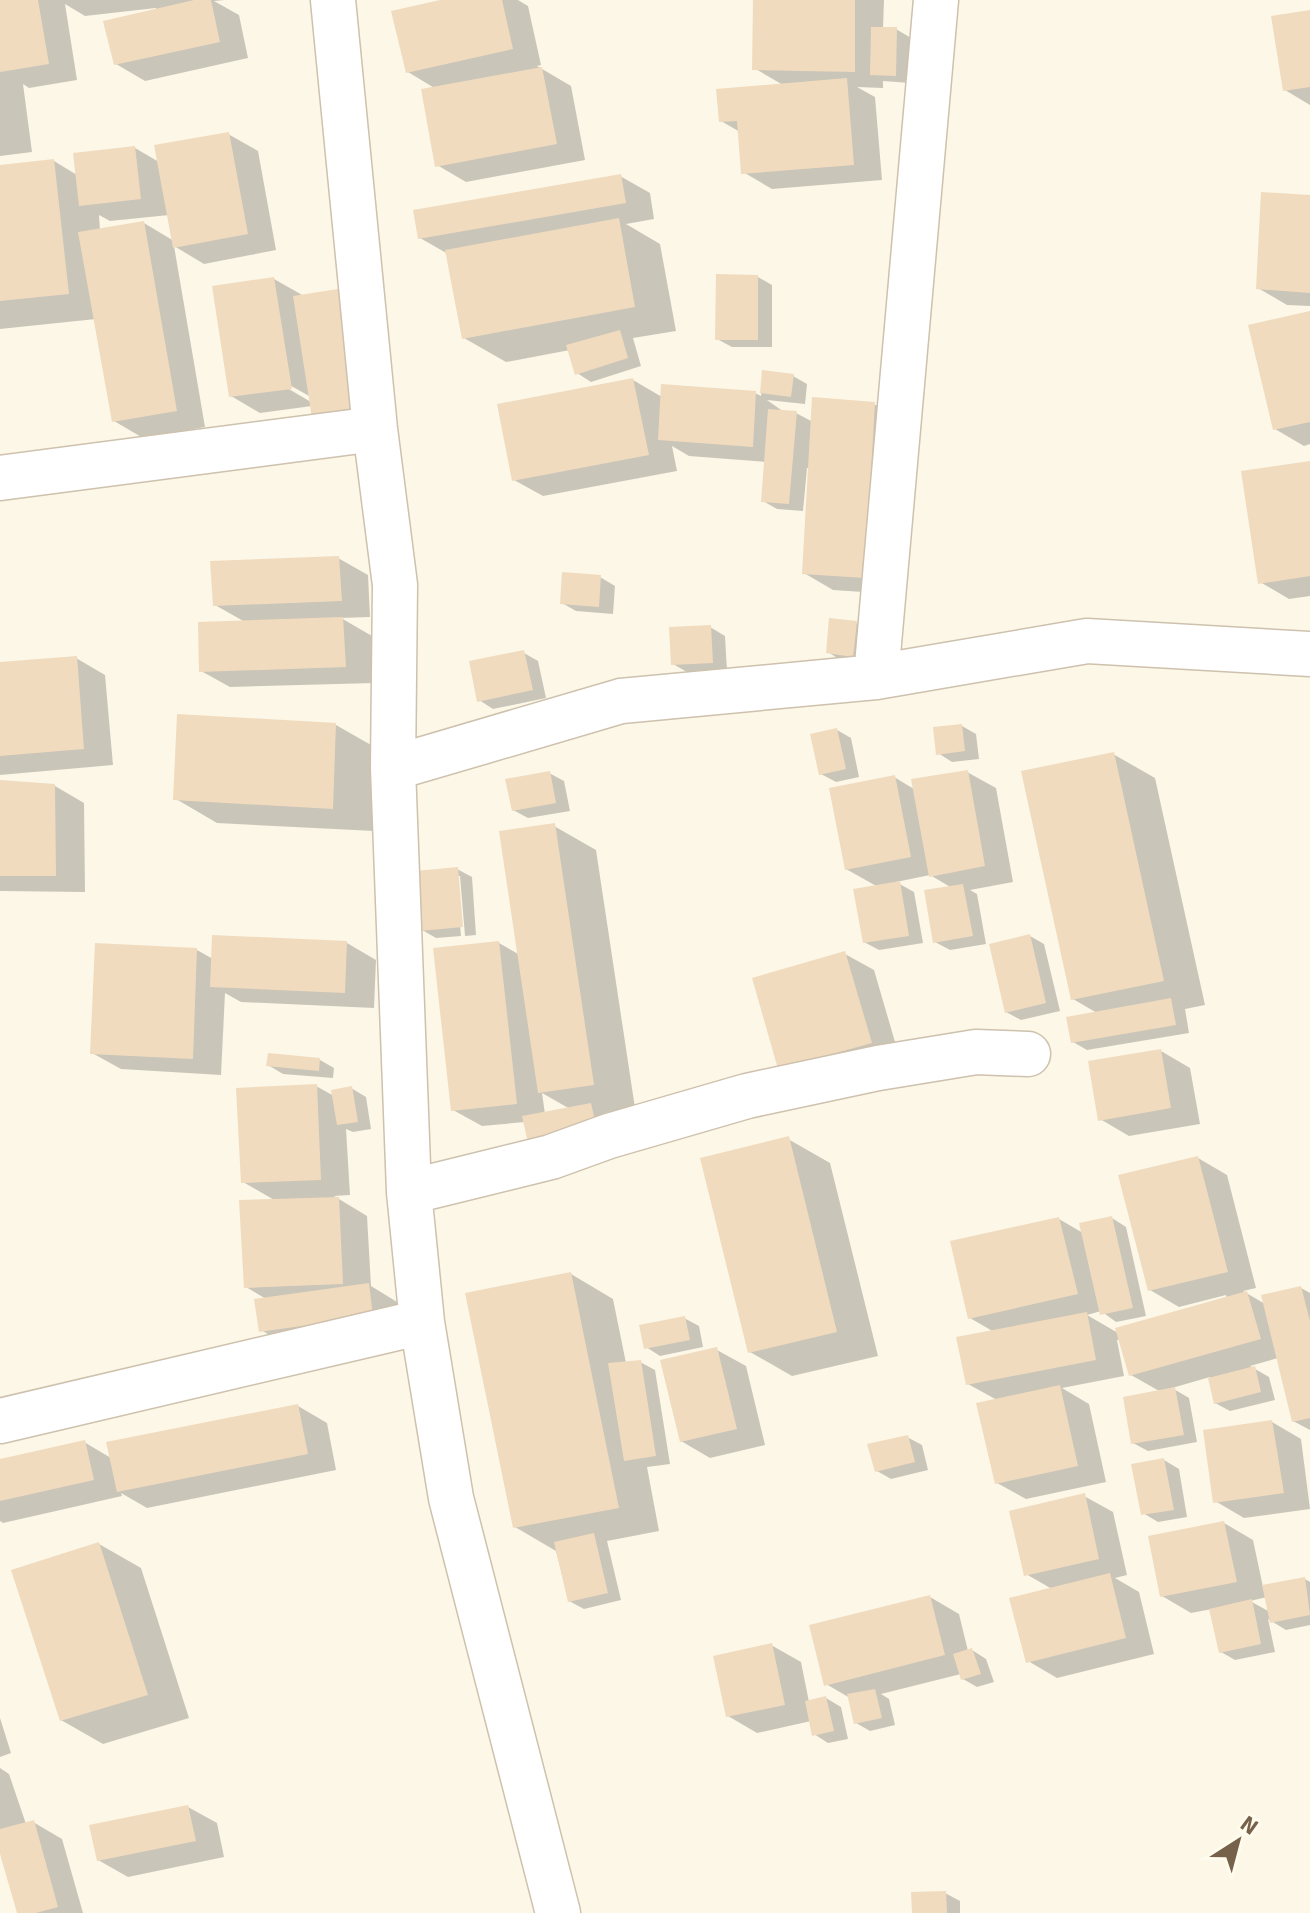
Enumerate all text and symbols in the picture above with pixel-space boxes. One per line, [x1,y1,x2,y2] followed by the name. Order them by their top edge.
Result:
[1198,1801,1278,1881] north arrow
[1235,1810,1264,1841] text: N

